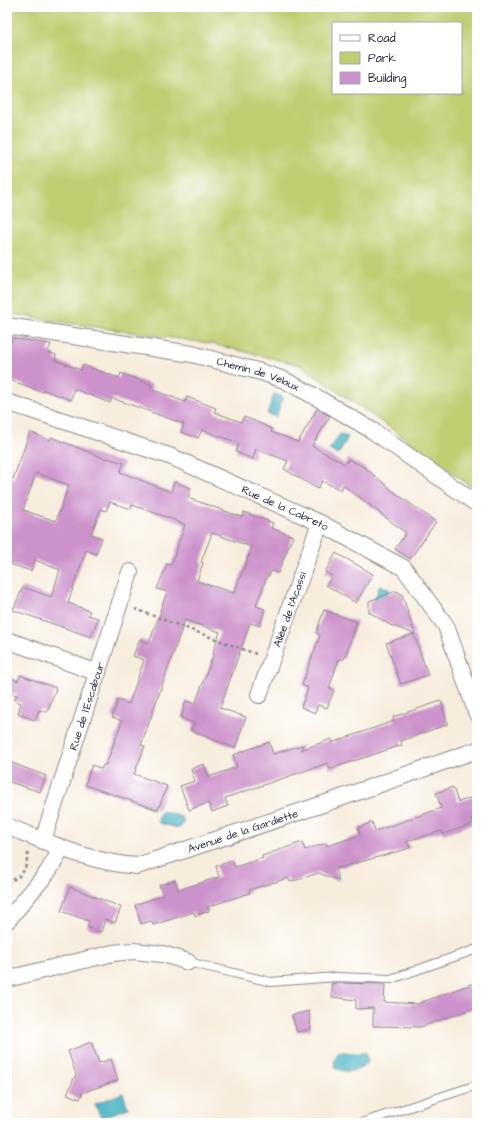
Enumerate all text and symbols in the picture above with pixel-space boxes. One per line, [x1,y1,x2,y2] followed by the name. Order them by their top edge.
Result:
[332,22,462,94] legend
[368,30,396,47] text: Road
[368,50,396,67] text: Park
[368,70,406,88] text: Building
[215,354,302,395] street label: Chemin de Velaux
[239,482,332,535] street label: Rue de la Cabreto
[270,569,310,649] street label: Allée de l'Acassi
[66,660,108,752] street label: Rue de l'Escabour
[186,806,300,857] street label: Avenue de la Gardiette

